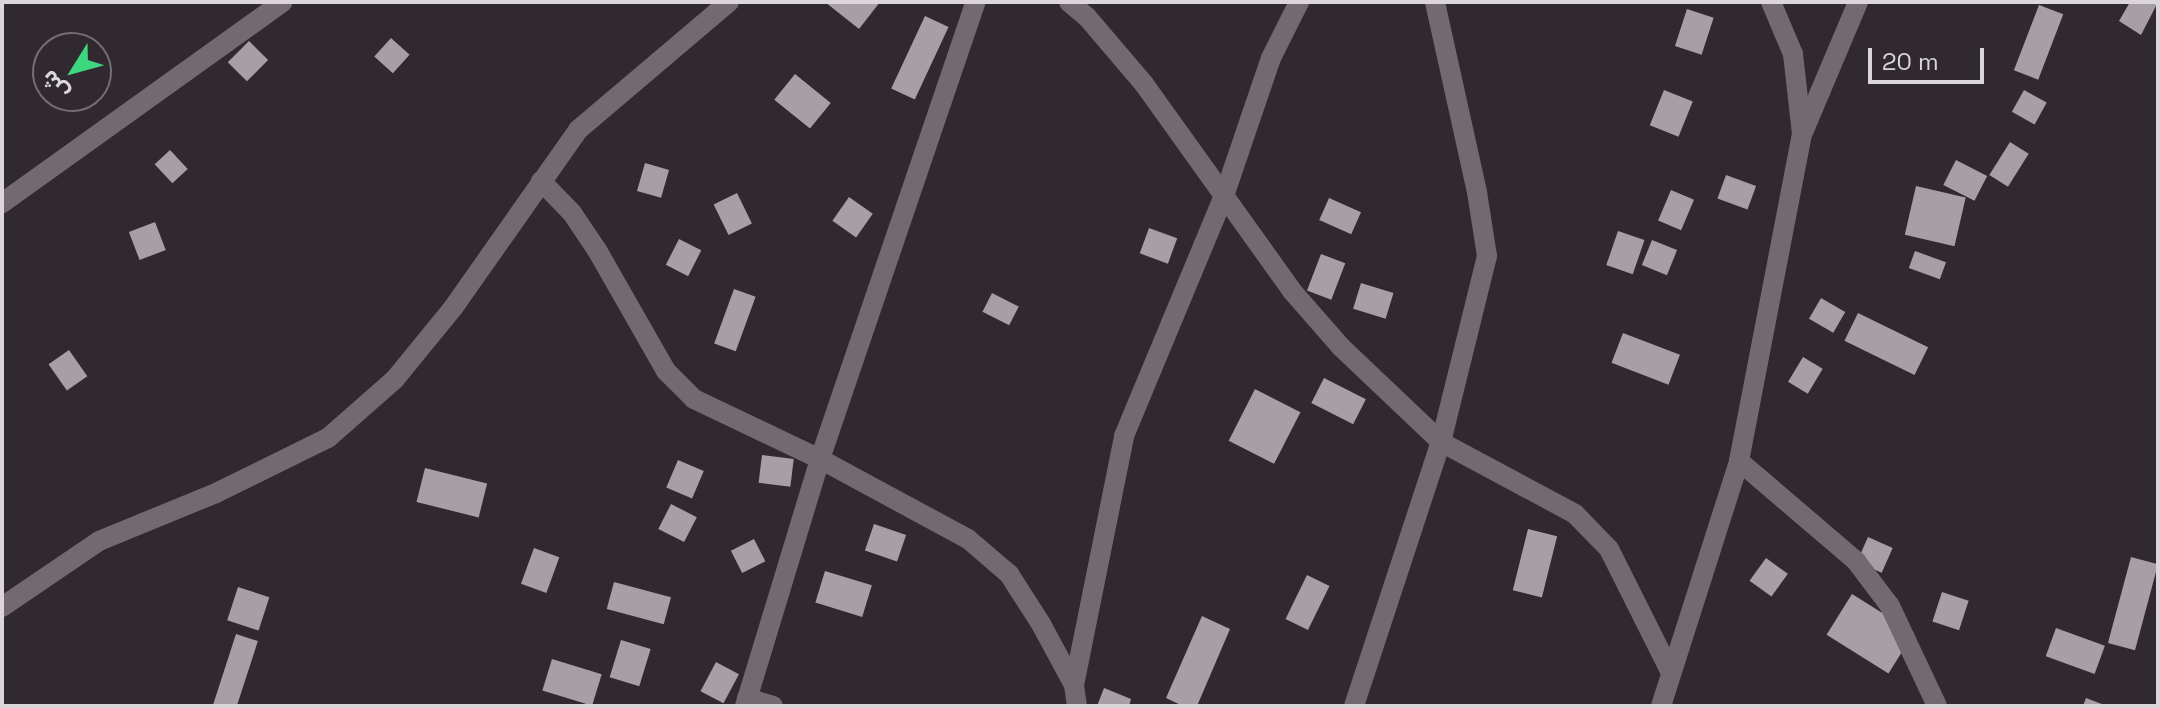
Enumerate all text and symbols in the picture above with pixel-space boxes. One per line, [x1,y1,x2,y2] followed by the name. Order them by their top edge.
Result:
[32,32,112,112] north arrow
[1872,32,1988,82] scale bar
[1882,46,1939,77] text: 20 m
[34,65,75,106] text: ش

